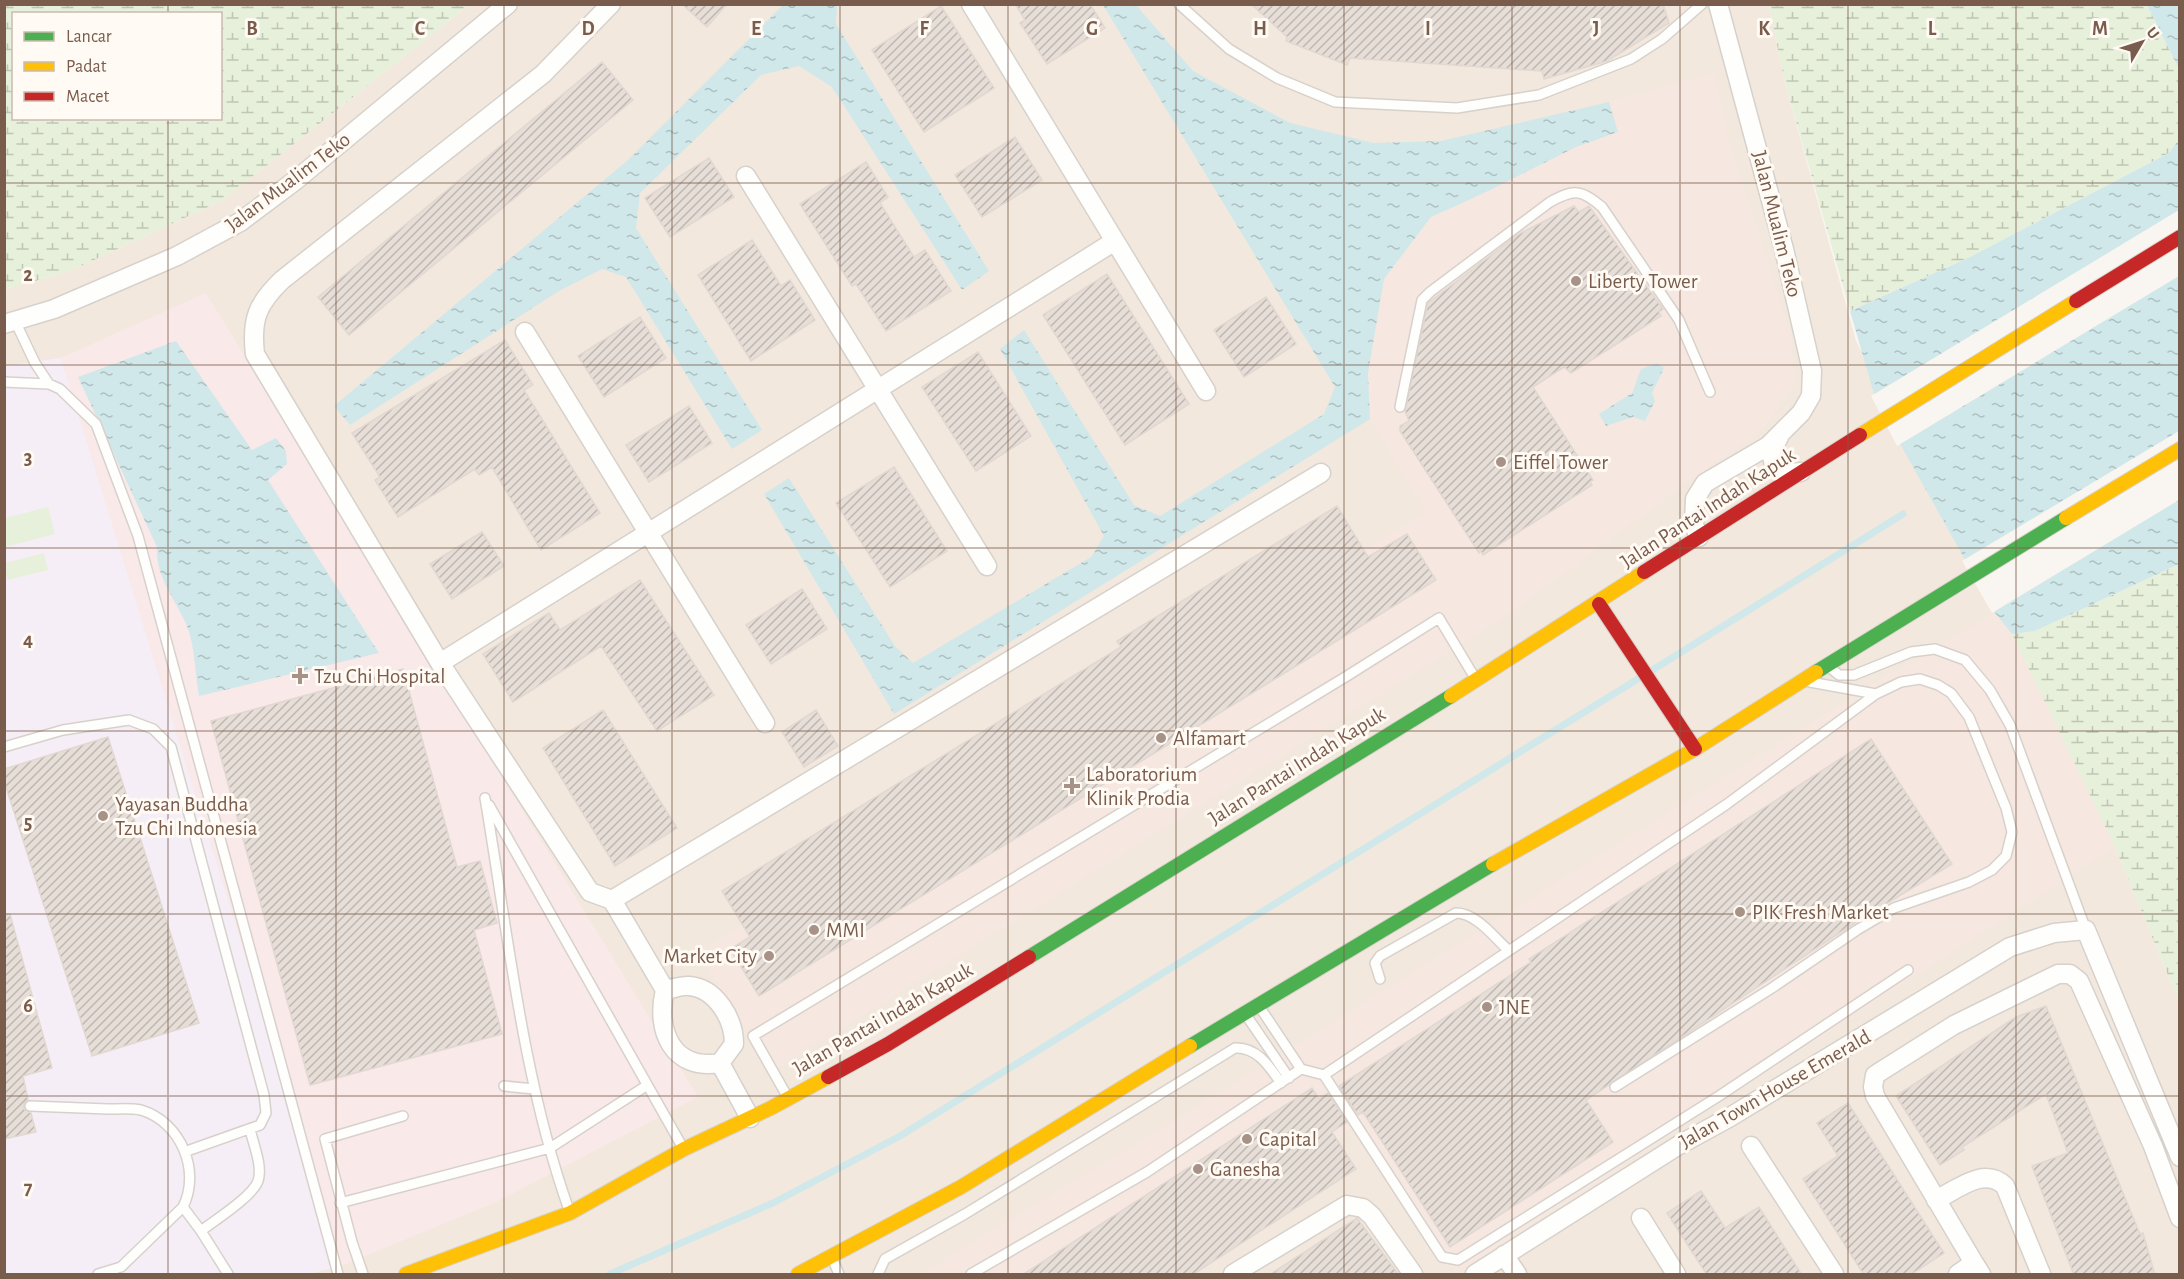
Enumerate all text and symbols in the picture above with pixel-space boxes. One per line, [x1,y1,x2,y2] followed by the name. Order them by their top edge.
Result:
[12,12,222,120] legend
[2112,12,2172,72] north arrow
[246,19,258,39] text: B
[415,19,426,39] text: C
[581,19,595,39] text: D
[751,19,761,39] text: E
[919,19,929,39] text: F
[1086,19,1098,39] text: G
[1253,19,1267,39] text: H
[1425,19,1431,39] text: I
[1593,19,1599,39] text: J
[1758,19,1770,39] text: K
[1928,19,1937,39] text: L
[2092,19,2108,39] text: M
[2143,24,2162,42] text: U
[66,28,112,46] text: Lancar
[66,58,107,76] text: Padat
[66,88,110,106] text: Macet
[222,128,354,236] street label: Jalan Mualim Teko
[1749,149,1805,299] street label: Jalan Mualim Teko
[23,265,33,285] text: 2
[1588,271,1698,292] place label: Liberty Tower
[1569,274,1583,288] marker: Liberty Tower
[1617,444,1799,572] street label: Jalan Pantai Indah Kapuk
[24,448,32,468] text: 3
[1513,452,1608,473] place label: Eiffel Tower
[1494,455,1508,469] marker: Eiffel Tower
[23,630,33,650] text: 4
[314,666,446,687] place label: Tzu Chi Hospital
[291,667,309,685] marker: Tzu Chi Hospital
[1205,703,1389,829] street label: Jalan Pantai Indah Kapuk
[1173,728,1246,749] place label: Alfamart
[1154,731,1168,745] marker: Alfamart
[1086,764,1197,809] place label: Laboratorium Klinik Prodia
[1063,777,1081,795] marker: Laboratorium Klinik Prodia
[115,794,258,839] place label: Yayasan Buddha Tzu Chi Indonesia
[96,809,110,823] marker: Yayasan Buddha Tzu Chi Indonesia
[24,813,32,833] text: 5
[1752,902,1889,923] place label: PIK Fresh Market
[1733,905,1747,919] marker: PIK Fresh Market
[826,920,865,941] place label: MMI
[807,923,821,937] marker: MMI
[664,946,757,967] place label: Market City
[762,949,776,963] marker: Market City
[790,959,977,1079] street label: Jalan Pantai Indah Kapuk
[23,996,33,1016] text: 6
[1499,997,1530,1018] place label: JNE
[1480,1000,1494,1014] marker: JNE
[1676,1026,1874,1152] street label: Jalan Town House Emerald
[1259,1129,1317,1150] place label: Capital
[1240,1132,1254,1146] marker: Capital
[1210,1159,1281,1180] place label: Ganesha
[1191,1162,1205,1176] marker: Ganesha
[24,1178,33,1198] text: 7

